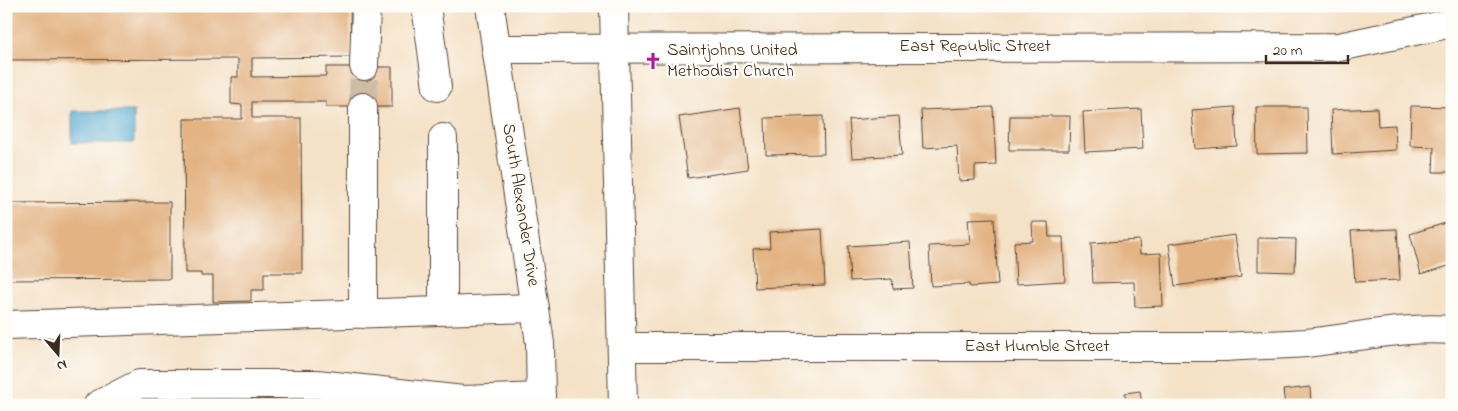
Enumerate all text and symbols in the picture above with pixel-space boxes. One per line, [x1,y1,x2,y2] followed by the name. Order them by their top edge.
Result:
[1266,32,1348,64] scale bar
[899,34,1051,60] street label: East Republic Street
[667,38,798,85] place label: Saintjohns United Methodist Church
[1273,40,1303,62] text: 20 m
[643,51,663,71] church icon: Saintjohns United Methodist Church
[494,122,546,289] street label: South Alexander Drive
[32,328,82,378] north arrow
[965,334,1109,360] street label: East Humble Street
[54,353,70,376] text: N

